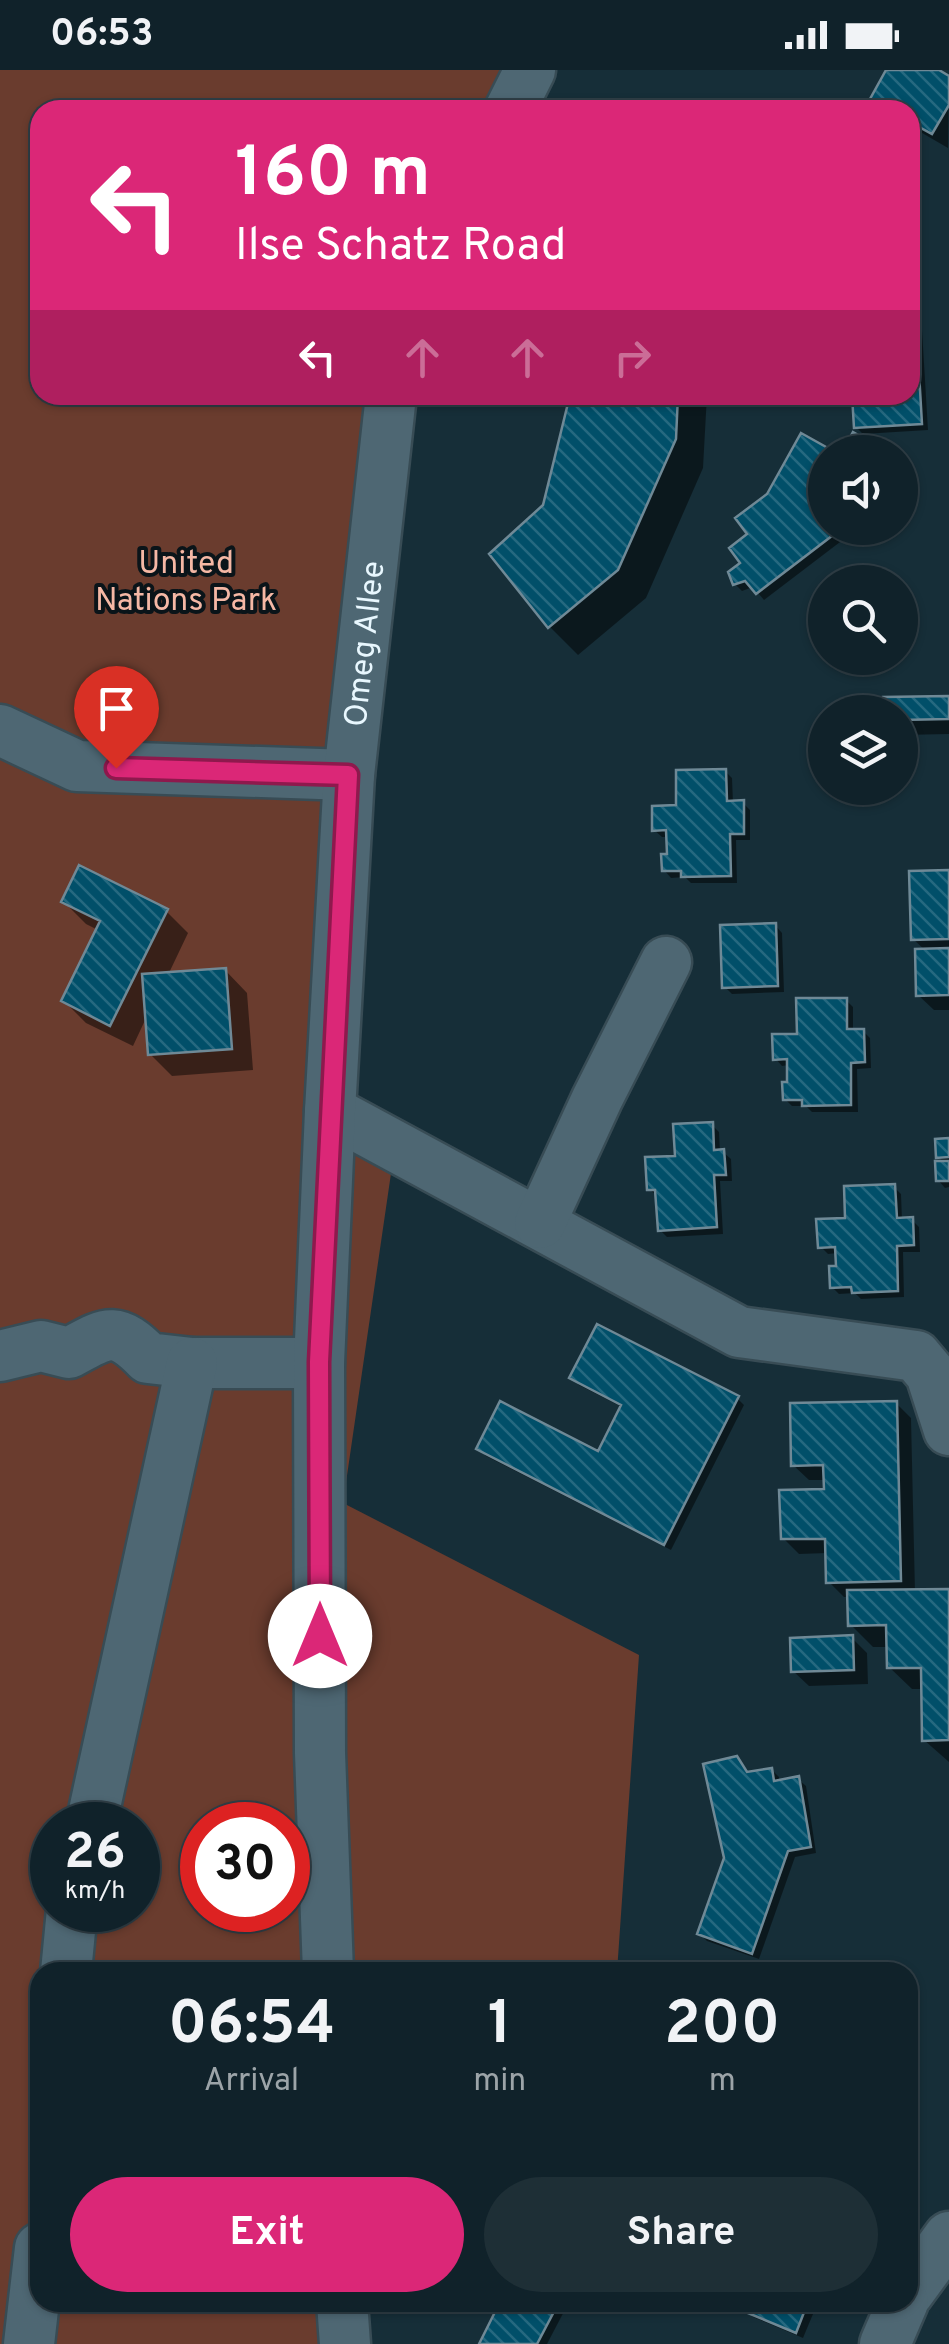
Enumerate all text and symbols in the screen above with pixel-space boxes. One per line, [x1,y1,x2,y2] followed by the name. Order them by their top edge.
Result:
[50,11,154,60] text: 06:53
[235,132,431,221] text: 160 m
[70,140,200,270] icon: left
[235,219,566,276] text: Ilse Schatz Road
[290,330,345,385] icon: left
[395,330,450,385] icon: ahead
[500,330,555,385] icon: ahead
[605,330,660,385] icon: right
[808,435,918,805] map controls
[808,435,918,545] button: sound
[95,545,277,622] park label: United Nations Park
[337,559,396,729] street label: Omeg Allee
[808,565,918,675] button: search
[74,666,159,769] pin
[89,681,144,736] icon: arrive
[808,695,918,805] button: layers
[268,1584,372,1688] position arrow
[180,1802,310,1932] speed limit sign: 30
[64,1823,126,1886] text: 26
[65,1876,125,1908] text: km/h
[168,1989,335,2065] text: 06:54
[488,1989,512,2065] text: 1
[664,1989,780,2065] text: 200
[204,2062,299,2102] text: Arrival
[473,2062,526,2102] text: min
[709,2062,736,2102] text: m
[70,2177,464,2292] button: Exit
[484,2177,878,2292] button: Share

